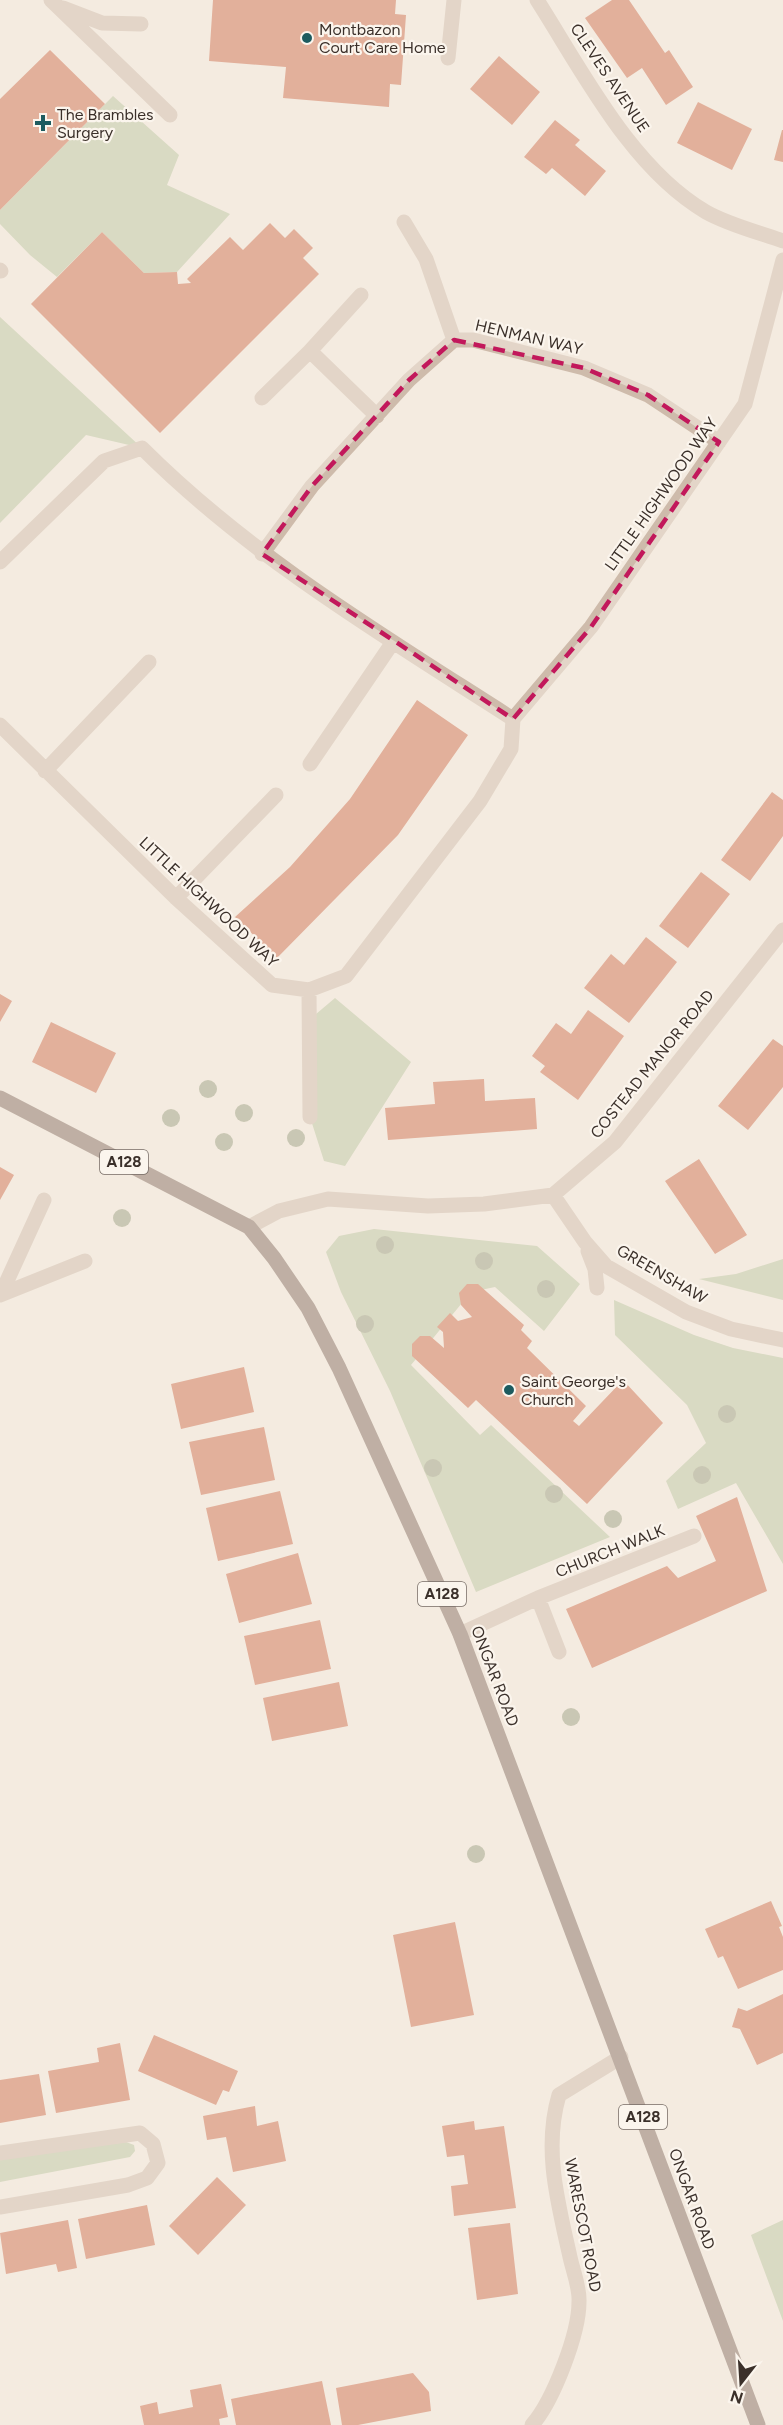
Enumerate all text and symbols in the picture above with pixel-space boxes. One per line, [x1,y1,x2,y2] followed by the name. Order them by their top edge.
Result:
[319,20,446,57] place label: Montbazon Court Care Home
[566,20,654,136] street label: CLEVES AVENUE
[300,31,314,45] marker: Montbazon Court Care Home
[57,105,154,142] place label: The Brambles Surgery
[34,114,52,132] marker: The Brambles Surgery
[473,315,585,359] street label: HENMAN WAY
[601,413,721,574] street label: LITTLE HIGHWOOD WAY
[136,833,283,972] street label: LITTLE HIGHWOOD WAY
[586,986,718,1142] street label: COSTEAD MANOR ROAD
[100,1150,148,1174] road number: A128
[614,1241,711,1308] street label: GREENSHAW
[521,1372,626,1409] place label: Saint George's Church
[502,1383,516,1397] marker: Saint George's Church
[553,1520,668,1582] street label: CHURCH WALK
[418,1582,466,1606] road number: A128
[467,1623,523,1729] street label: ONGAR ROAD
[619,2105,667,2129] road number: A128
[665,2146,719,2252] street label: ONGAR ROAD
[561,2157,605,2293] street label: WARESCOT ROAD
[711,2353,771,2413] north arrow
[728,2386,745,2408] text: N

